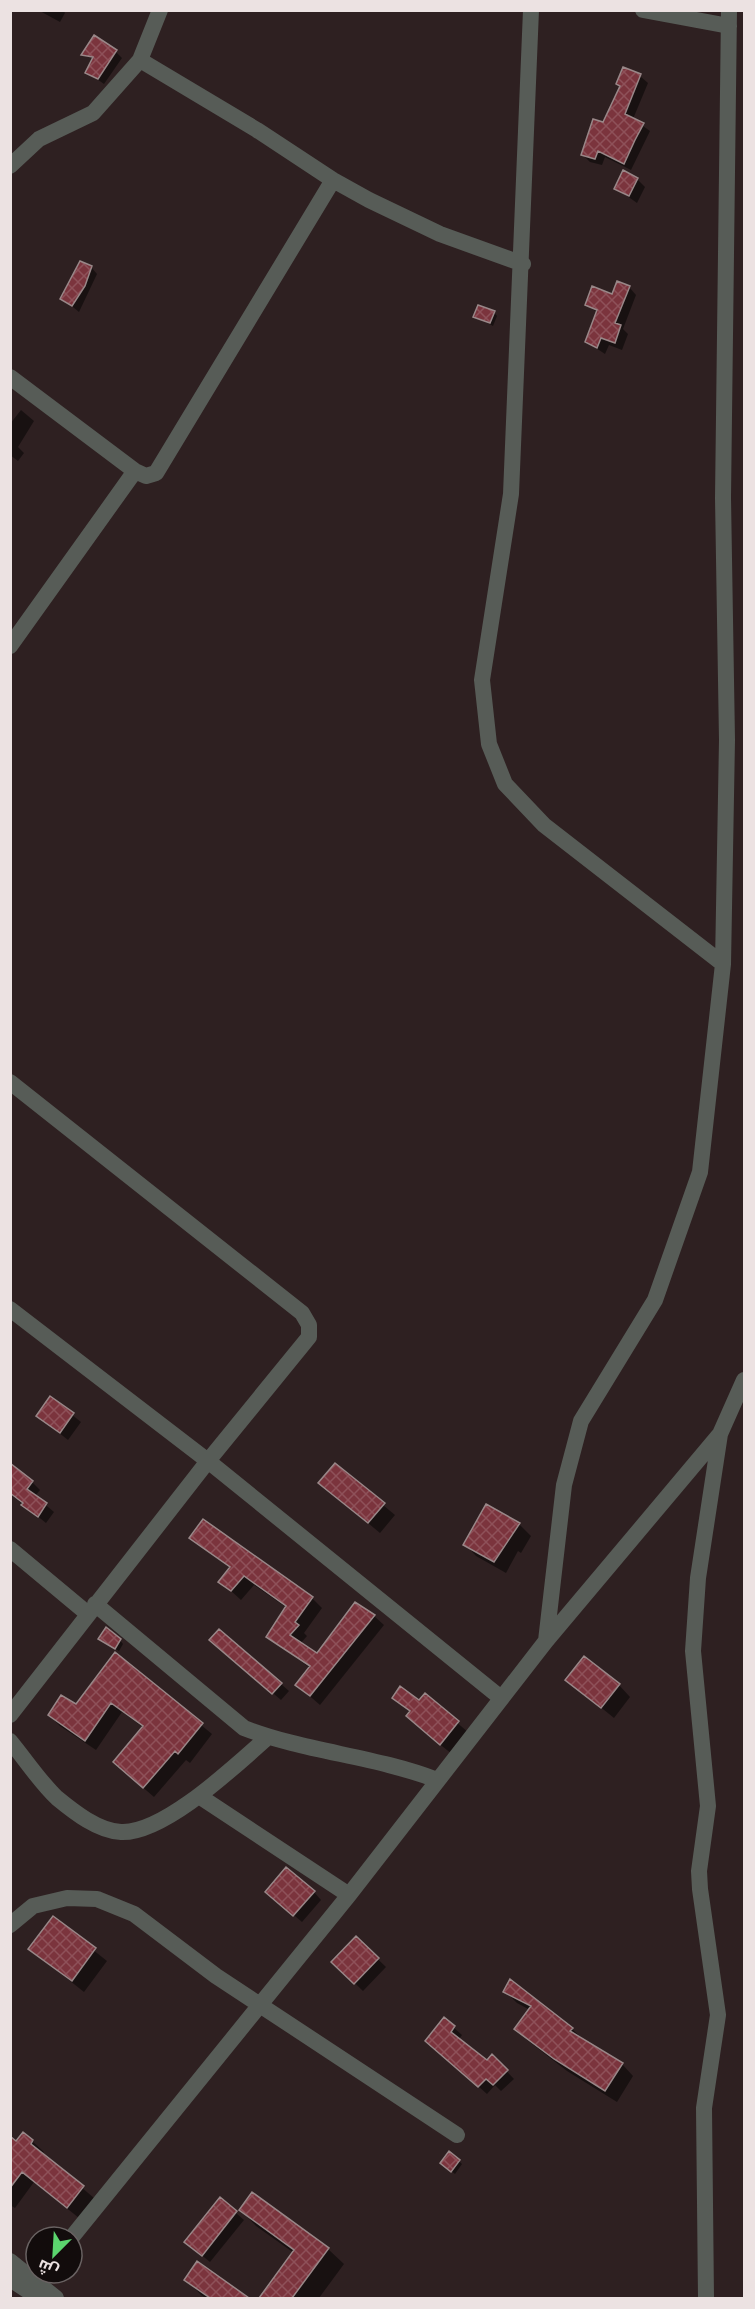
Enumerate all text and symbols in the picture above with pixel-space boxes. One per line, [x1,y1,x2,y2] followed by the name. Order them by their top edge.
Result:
[24,2225,84,2285] north arrow
[35,2255,61,2281] text: ش

